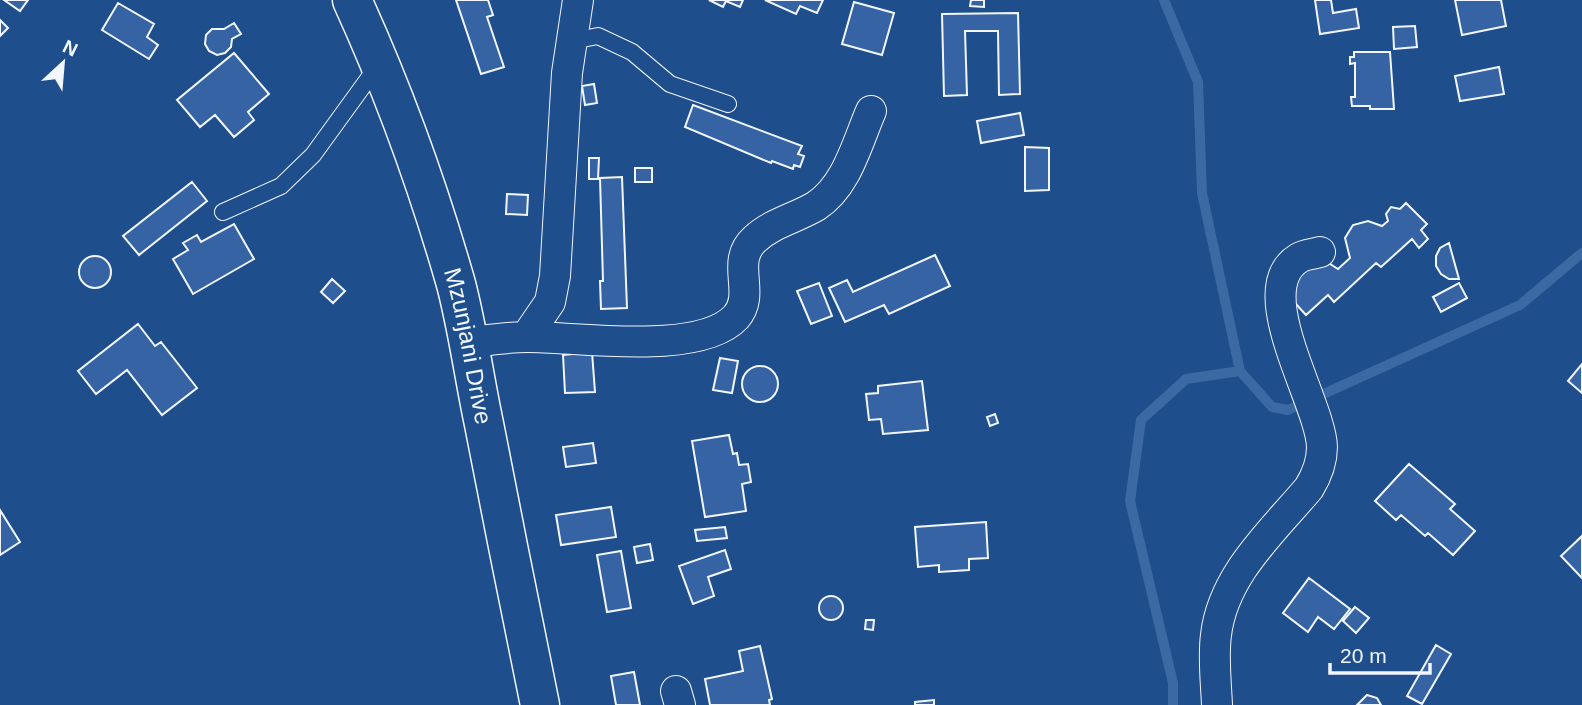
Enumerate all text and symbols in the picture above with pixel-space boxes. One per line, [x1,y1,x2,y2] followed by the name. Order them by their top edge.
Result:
[28,28,98,98] north arrow
[59,36,81,61] text: N
[439,265,498,427] street label: Mzunjani Drive
[1330,632,1430,676] scale bar
[1340,644,1387,667] text: 20 m

